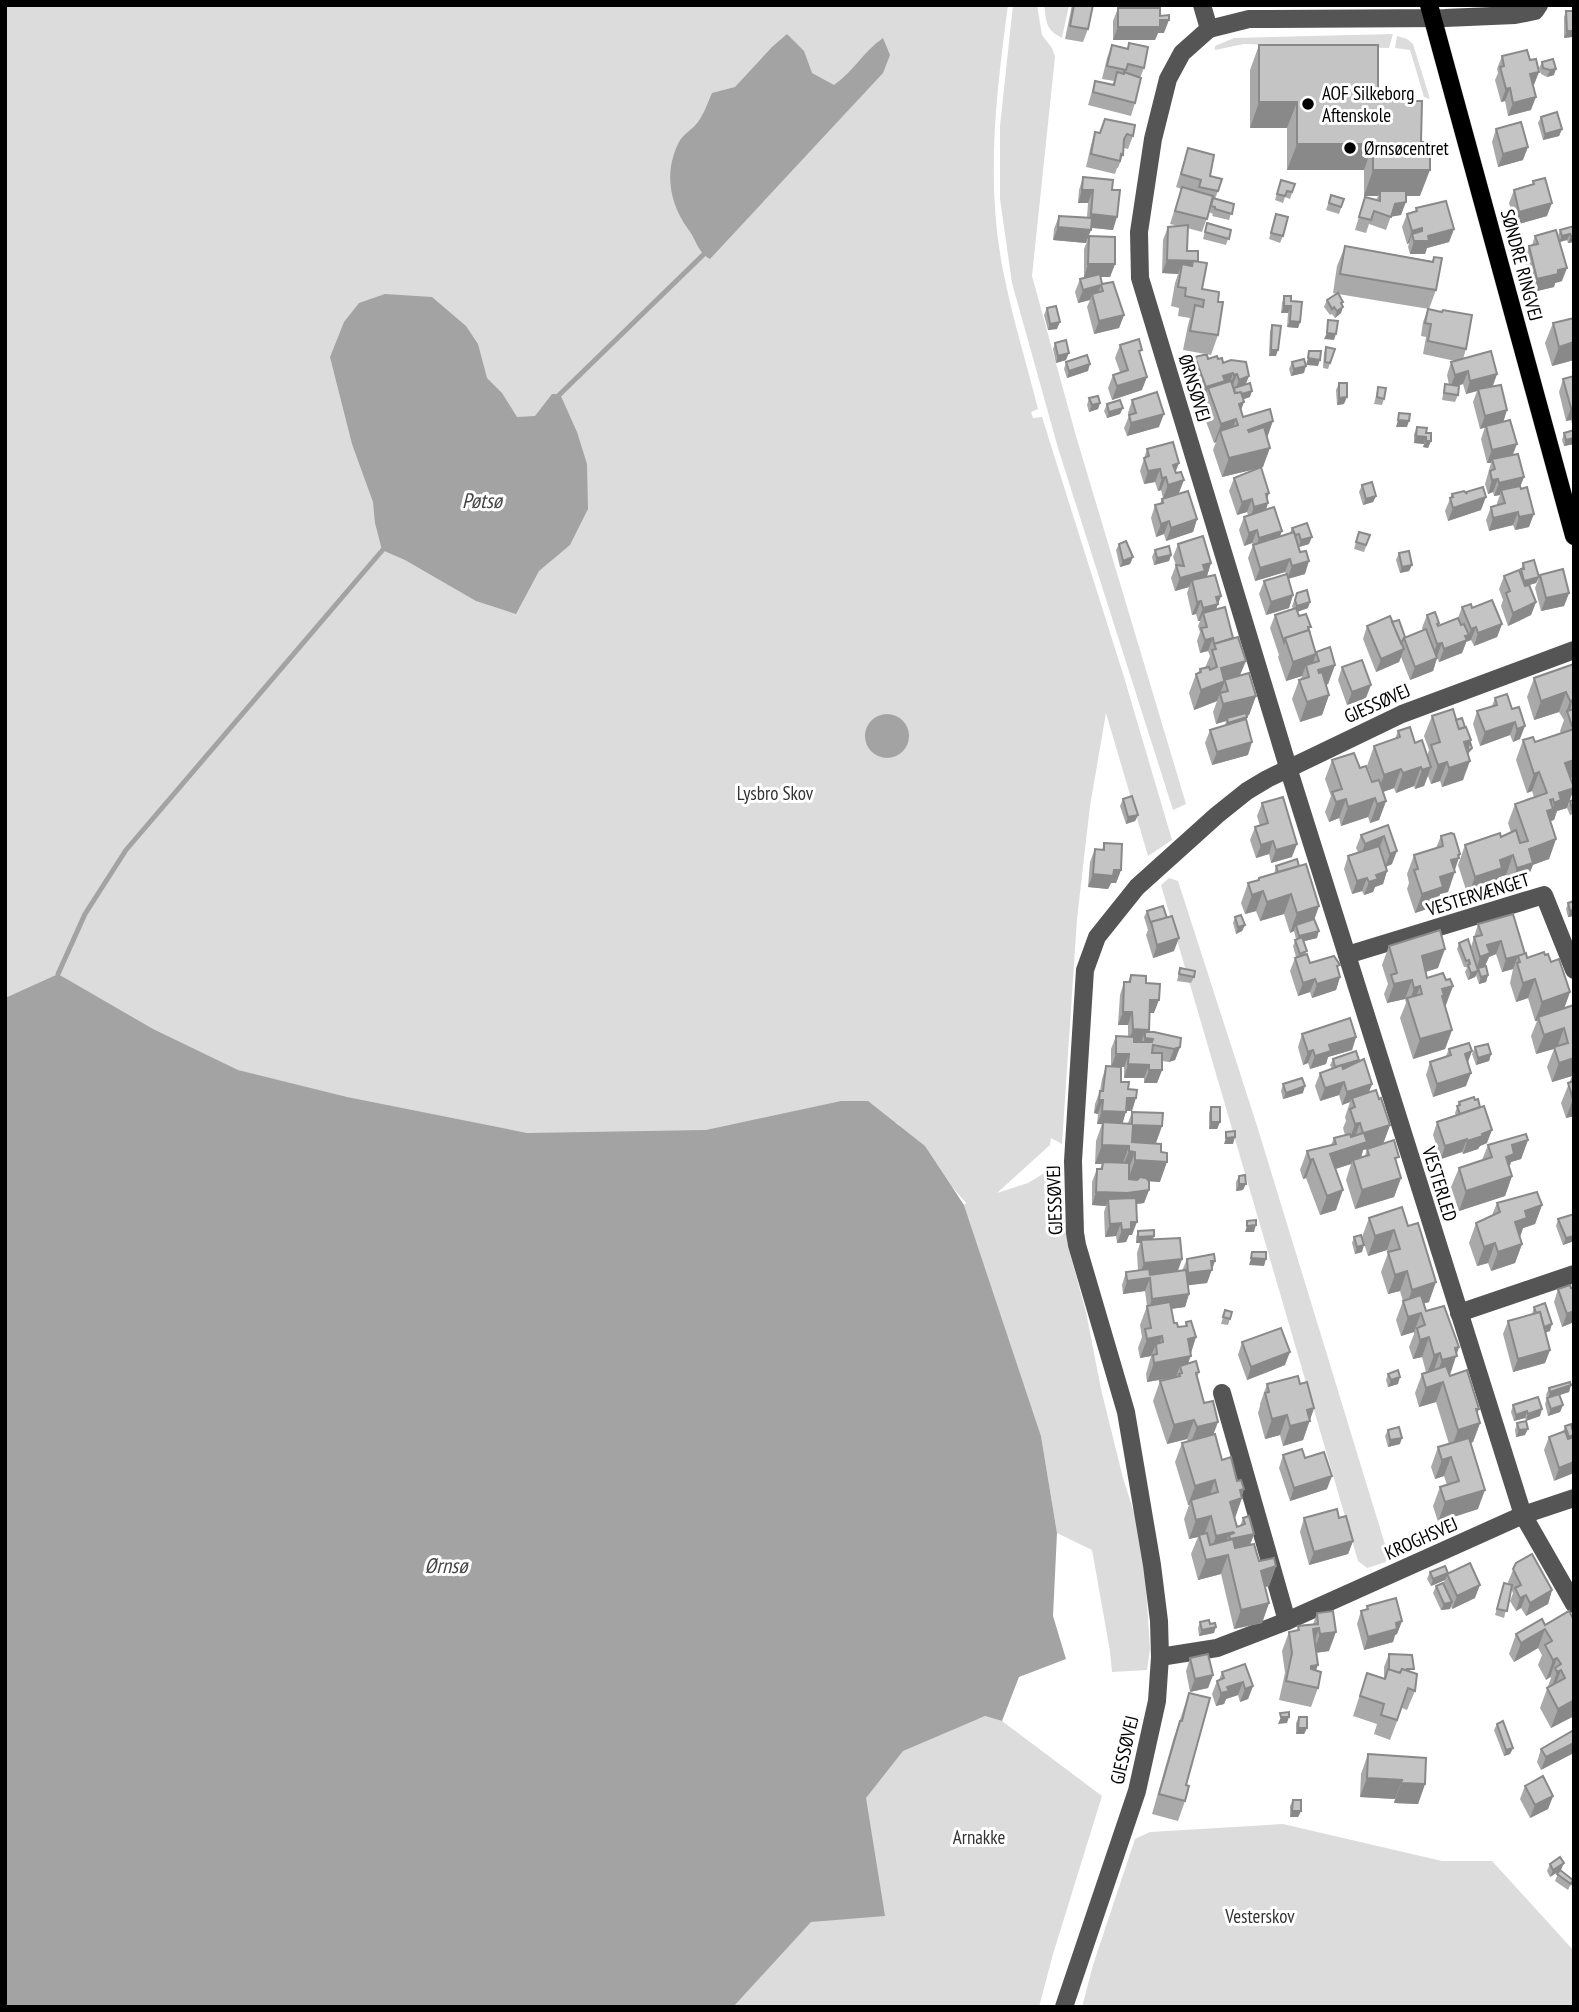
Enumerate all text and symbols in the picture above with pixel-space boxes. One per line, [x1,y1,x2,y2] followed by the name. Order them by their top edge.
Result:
[1322,81,1414,127] place label: AOF Silkeborg Aftenskole
[1300,96,1316,112] marker: AOF Silkeborg Aftenskole
[1364,136,1450,160] place label: Ørnsøcentret
[1342,140,1358,156] marker: Ørnsøcentret
[1496,206,1548,324] street label: SØNDRE RINGVEJ
[1173,351,1217,425] street label: ØRNSØVEJ
[462,487,504,514] water label: Pøtsø
[1340,678,1414,728] street label: GJESSØVEJ
[737,781,814,805] park label: Lysbro Skov
[1423,867,1533,921] street label: VESTERVÆNGET
[1417,1143,1463,1224] street label: VESTERLED
[1041,1165,1067,1235] street label: GJESSØVEJ
[1381,1511,1461,1565] street label: KROGHSVEJ
[425,1552,469,1579] water label: Ørnsø
[1104,1713,1144,1787] street label: GJESSØVEJ
[953,1825,1005,1849] park label: Arnakke
[1224,1904,1295,1928] park label: Vesterskov

